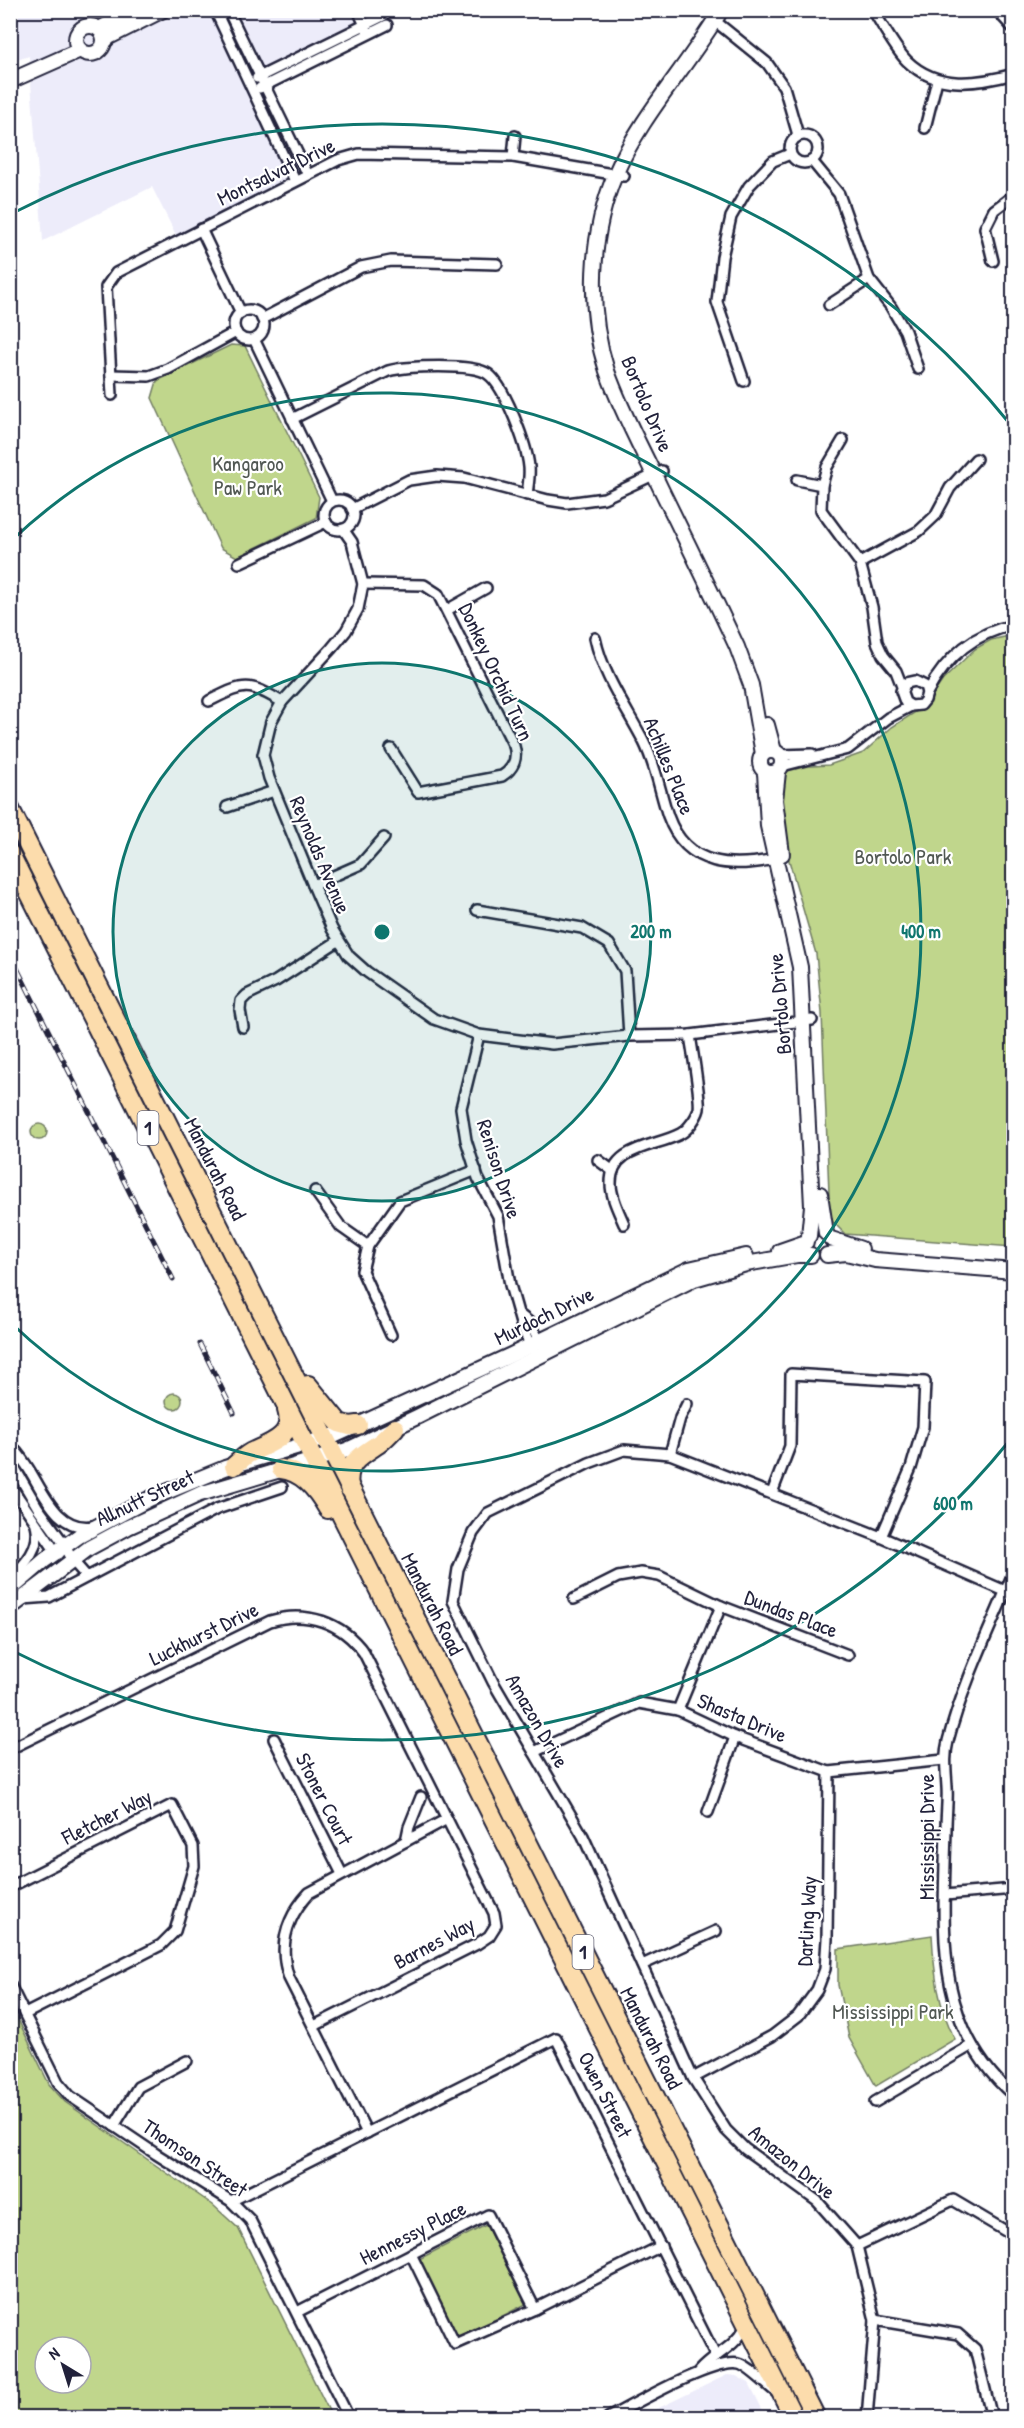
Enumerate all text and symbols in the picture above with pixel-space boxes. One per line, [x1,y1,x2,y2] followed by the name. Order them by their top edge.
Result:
[212,131,340,213] street label: Montsalvat Drive
[614,352,681,456] street label: Bortolo Drive
[212,449,284,502] park label: Kangaroo Paw Park
[452,598,541,745] street label: Donkey Orchid Turn
[637,713,702,819] street label: Achilles Place
[283,792,358,918] street label: Reynolds Avenue
[855,842,952,871] park label: Bortolo Park
[631,919,671,944] text: 200 m
[901,919,941,944] text: 400 m
[372,922,392,942] centre of rings
[761,952,798,1056] street label: Bortolo Drive
[138,1111,158,1145] road number: 1
[177,1113,254,1225] street label: Mandurah Road
[470,1116,529,1222] street label: Renison Drive
[489,1279,598,1352] street label: Murdoch Drive
[91,1462,199,1533] street label: Allnutt Street
[933,1491,973,1516] text: 600 m
[394,1548,471,1660] street label: Mandurah Road
[740,1583,842,1645] street label: Dundas Place
[144,1595,263,1672] street label: Luckhurst Drive
[499,1668,576,1773] street label: Amazon Drive
[693,1686,791,1749] street label: Shasta Drive
[289,1748,360,1850] street label: Stoner Court
[912,1774,941,1900] street label: Mississippi Drive
[56,1781,157,1852] street label: Fletcher Way
[790,1875,823,1967] street label: Darling Way
[388,1909,479,1976] street label: Barnes Way
[572,1935,594,1969] road number: 1
[613,1982,690,2094] street label: Mandurah Road
[832,1997,954,2026] park label: Mississippi Park
[571,2047,640,2143] street label: Owen Street
[137,2112,254,2204] street label: Thomson Street
[743,2118,842,2206] street label: Amazon Drive
[355,2193,471,2272] street label: Hennessy Place
[33,2335,93,2395] north arrow
[44,2342,64,2364] text: N

